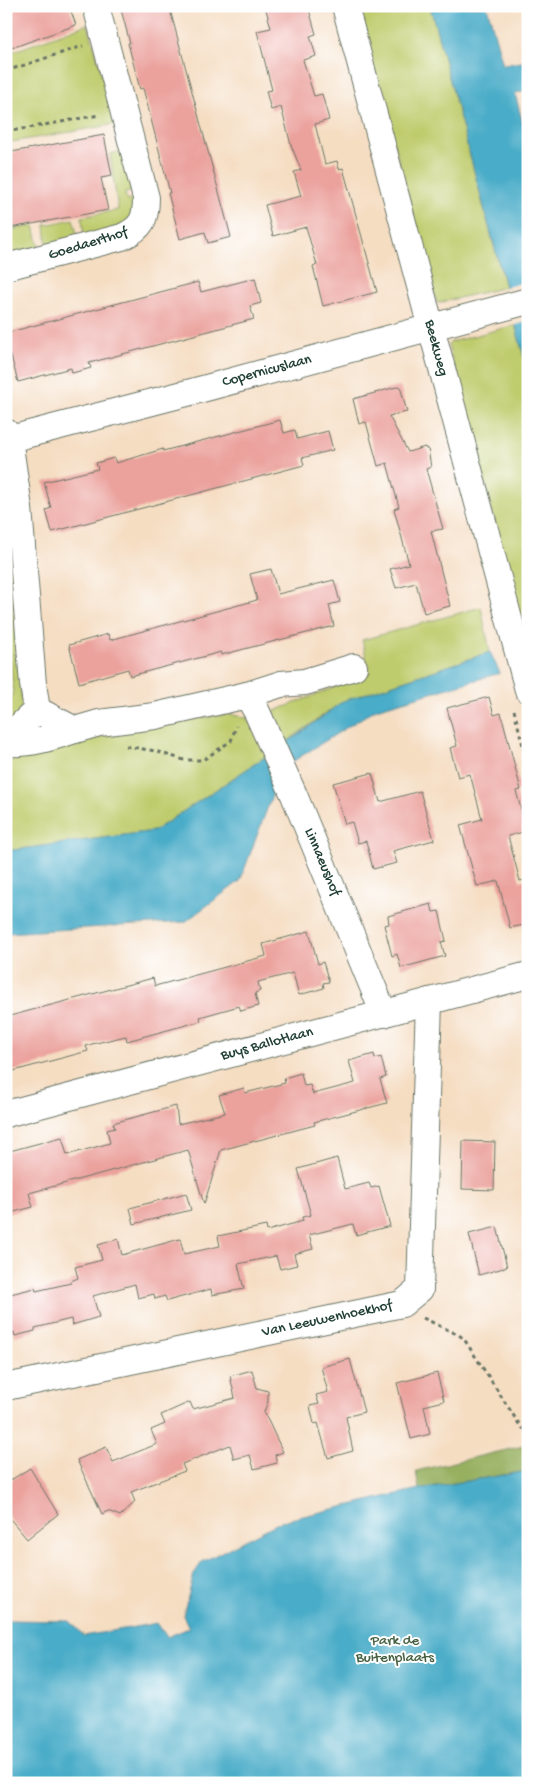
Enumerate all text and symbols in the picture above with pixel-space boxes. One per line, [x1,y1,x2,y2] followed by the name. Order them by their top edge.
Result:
[46,223,131,265] street label: Goedaerthof
[420,317,452,378] street label: Beekweg
[220,350,314,392] street label: Copernicuslaan
[300,825,345,900] street label: Linnaeushof
[218,1023,315,1065] street label: Buys Ballotlaan
[259,1296,395,1342] street label: Van Leeuwenhoekhof
[355,1632,434,1667] park label: Park de Buitenplaats

